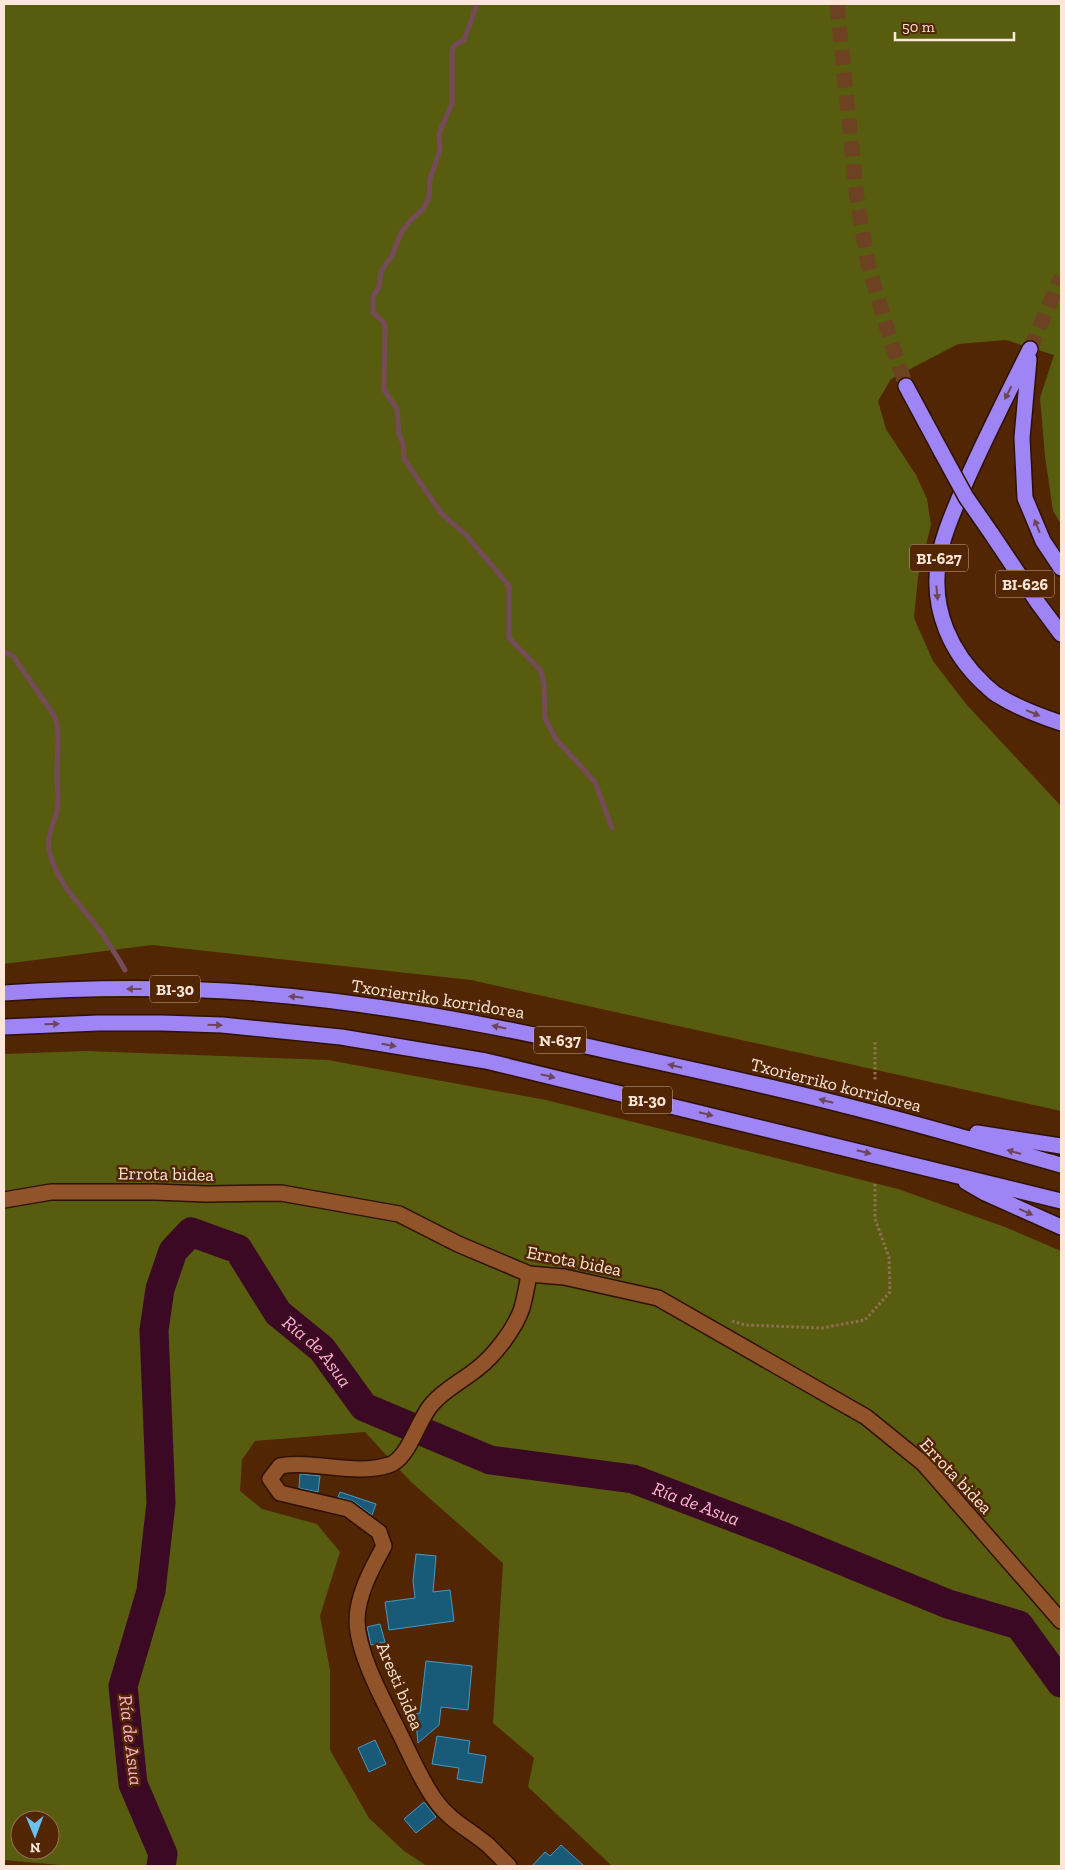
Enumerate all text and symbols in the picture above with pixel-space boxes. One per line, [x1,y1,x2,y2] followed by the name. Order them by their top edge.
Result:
[895,10,1014,42] scale bar
[902,18,935,36] text: 50 m
[1004,385,1012,400] one-way arrow
[1032,519,1040,533] one-way arrow
[910,544,968,572] road number: BI-627
[996,570,1054,598] road number: BI-626
[933,586,941,602] one-way arrow
[1026,709,1040,717] one-way arrow
[350,974,526,1024] street label: Txorierriko korridorea
[150,976,200,1002] road number: BI-30
[126,985,142,993] one-way arrow
[288,993,304,1001] one-way arrow
[45,1020,61,1028] one-way arrow
[207,1021,223,1029] one-way arrow
[491,1023,507,1031] one-way arrow
[534,1026,586,1054] road number: N-637
[381,1041,397,1049] one-way arrow
[748,1053,924,1117] street label: Txorierriko korridorea
[668,1062,683,1070] one-way arrow
[541,1072,556,1080] one-way arrow
[622,1086,672,1114] road number: BI-30
[818,1096,833,1104] one-way arrow
[699,1110,714,1118] one-way arrow
[1007,1147,1022,1155] one-way arrow
[857,1148,872,1156] one-way arrow
[118,1162,215,1186] street label: Errota bidea
[1019,1208,1033,1216] one-way arrow
[525,1241,624,1281] street label: Errota bidea
[278,1310,357,1391] water label: Ría de Asua
[915,1433,997,1519] street label: Errota bidea
[650,1476,743,1530] water label: Ría de Asua
[372,1639,428,1733] street label: Aresti bidea
[114,1693,148,1787] water label: Ría de Asua
[10,1810,60,1860] north arrow
[29,1839,41,1856] text: N

